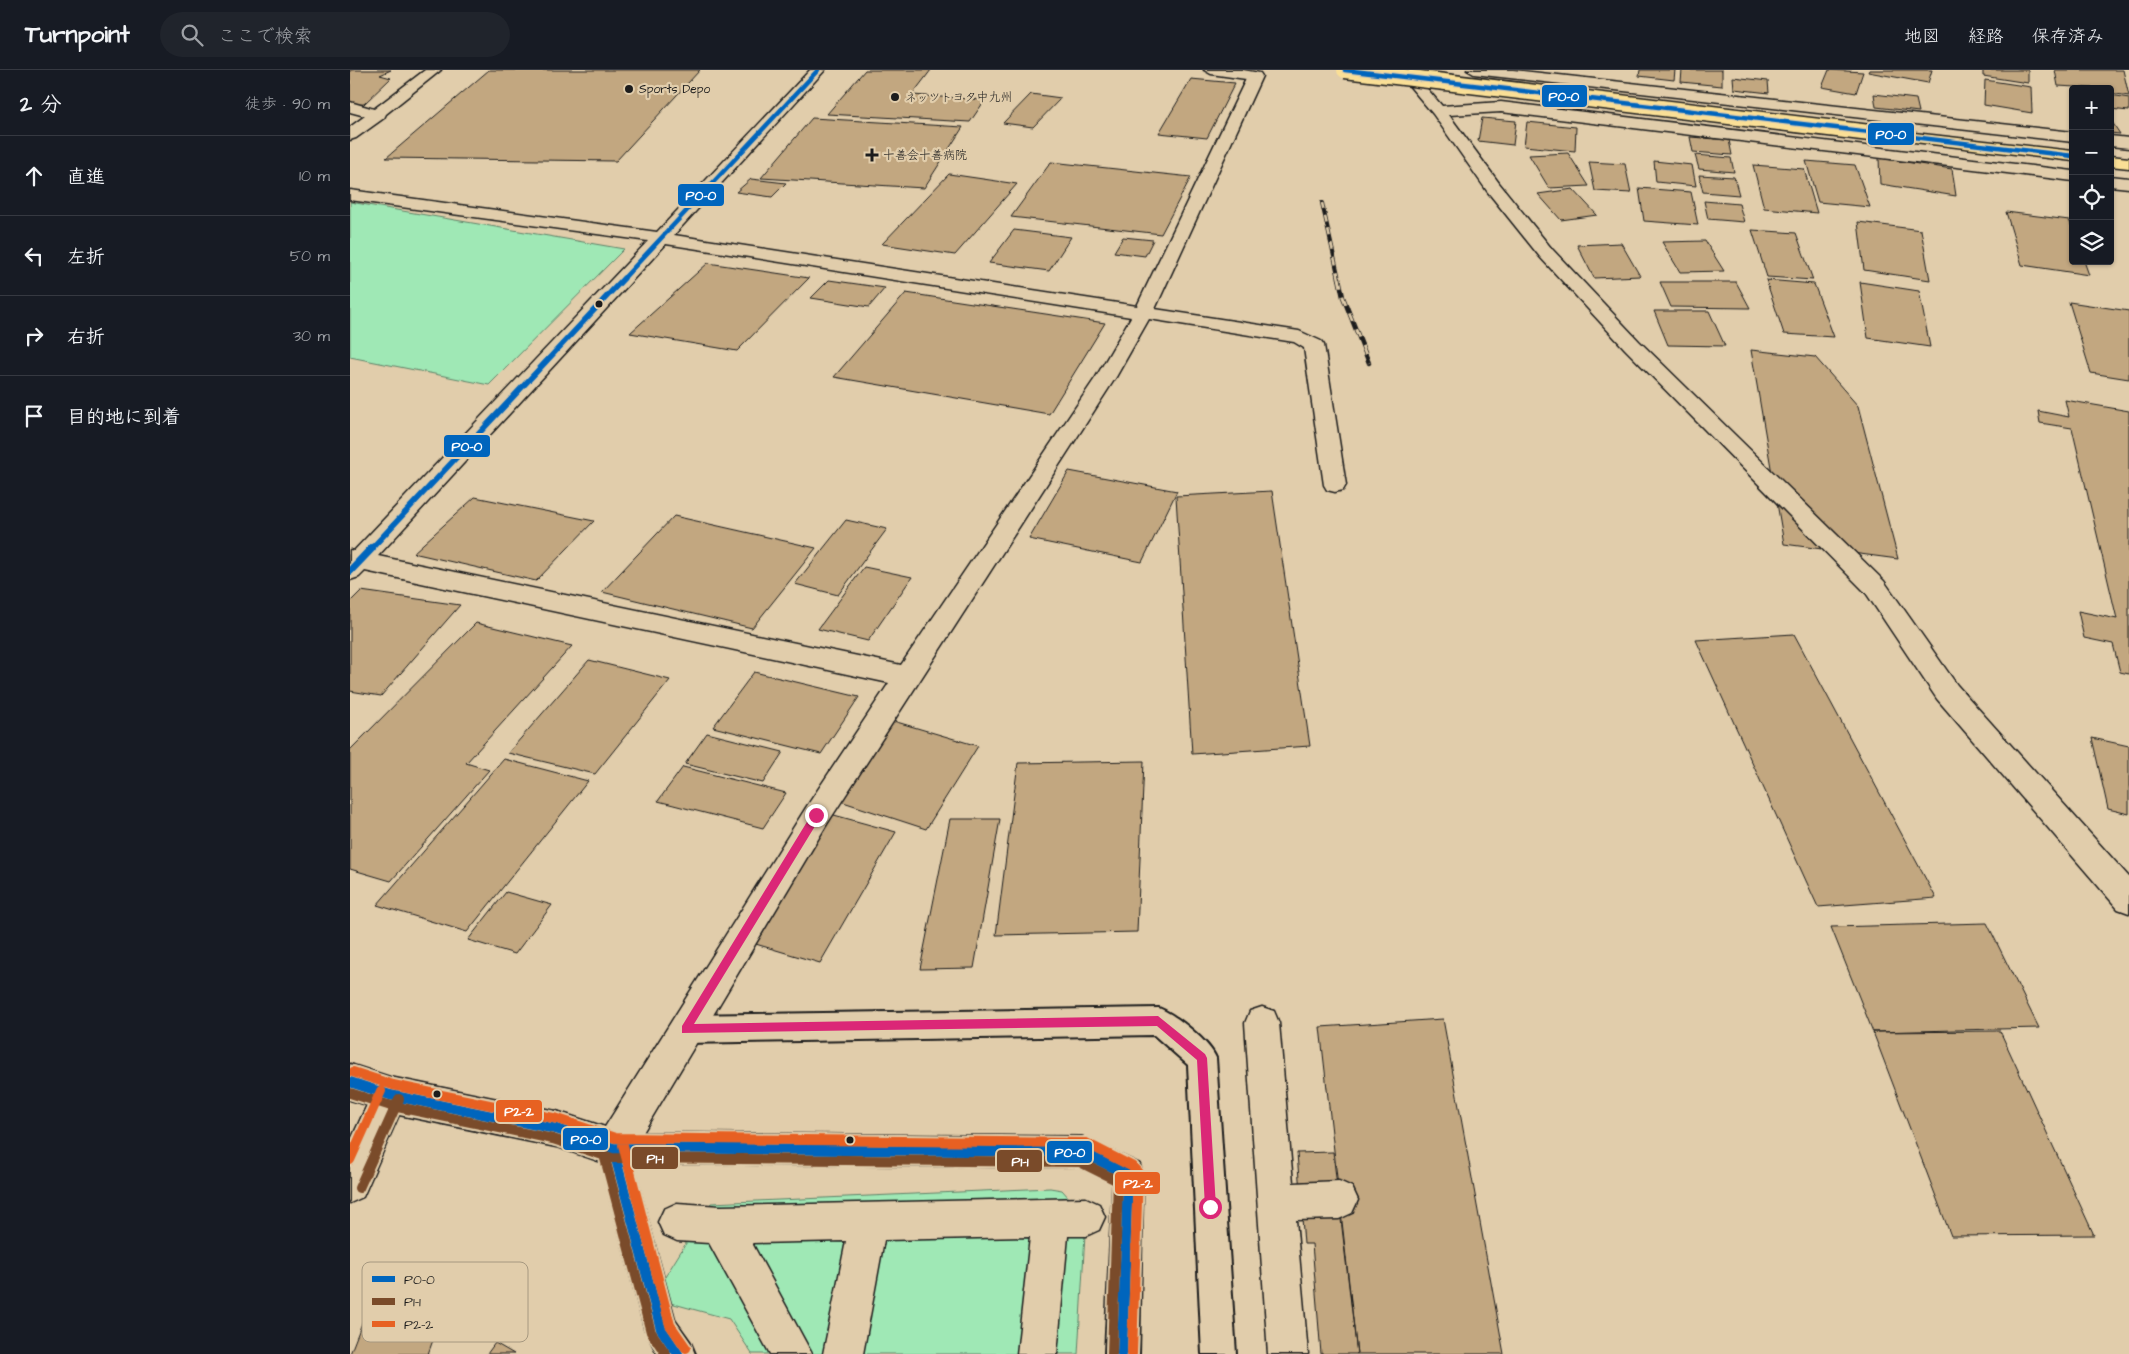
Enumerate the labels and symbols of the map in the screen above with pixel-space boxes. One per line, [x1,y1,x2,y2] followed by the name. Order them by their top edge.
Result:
[639,81,710,98] place label: Sports Depo
[623,83,635,95] marker: Sports Depo
[1541,84,1588,108] line badge: P0-0
[1549,87,1580,107] text: P0-0
[905,89,1013,106] place label: ネッツトヨタ中九州
[889,91,901,103] marker: ネッツトヨタ中九州
[1867,122,1915,146] line badge: P0-0
[1876,125,1907,145] text: P0-0
[883,147,967,164] place label: 十善会十善病院
[865,148,879,162] marker: 十善会十善病院
[677,183,725,207] line badge: P0-0
[686,186,717,206] text: P0-0
[594,299,604,309] unlabelled marker
[443,434,491,458] line badge: P0-0
[452,437,483,457] text: P0-0
[805,804,828,827] route end
[432,1089,442,1099] unlabelled marker
[495,1099,543,1123] line badge: P2-2
[504,1102,535,1122] text: P2-2
[562,1127,609,1151] line badge: P0-0
[571,1130,602,1150] text: P0-0
[845,1135,855,1145] unlabelled marker
[1046,1140,1093,1164] line badge: P0-0
[1055,1143,1086,1163] text: P0-0
[631,1146,679,1170] line badge: P1-1
[647,1149,664,1169] text: P1-1
[996,1149,1043,1173] line badge: P1-1
[1012,1152,1029,1172] text: P1-1
[1114,1171,1161,1195] line badge: P2-2
[1123,1174,1154,1194] text: P2-2
[1199,1196,1222,1219] route start
[362,1262,528,1342] legend
[404,1270,435,1290] text: P0-0
[404,1292,421,1312] text: P1-1
[404,1315,433,1335] text: P2-2

